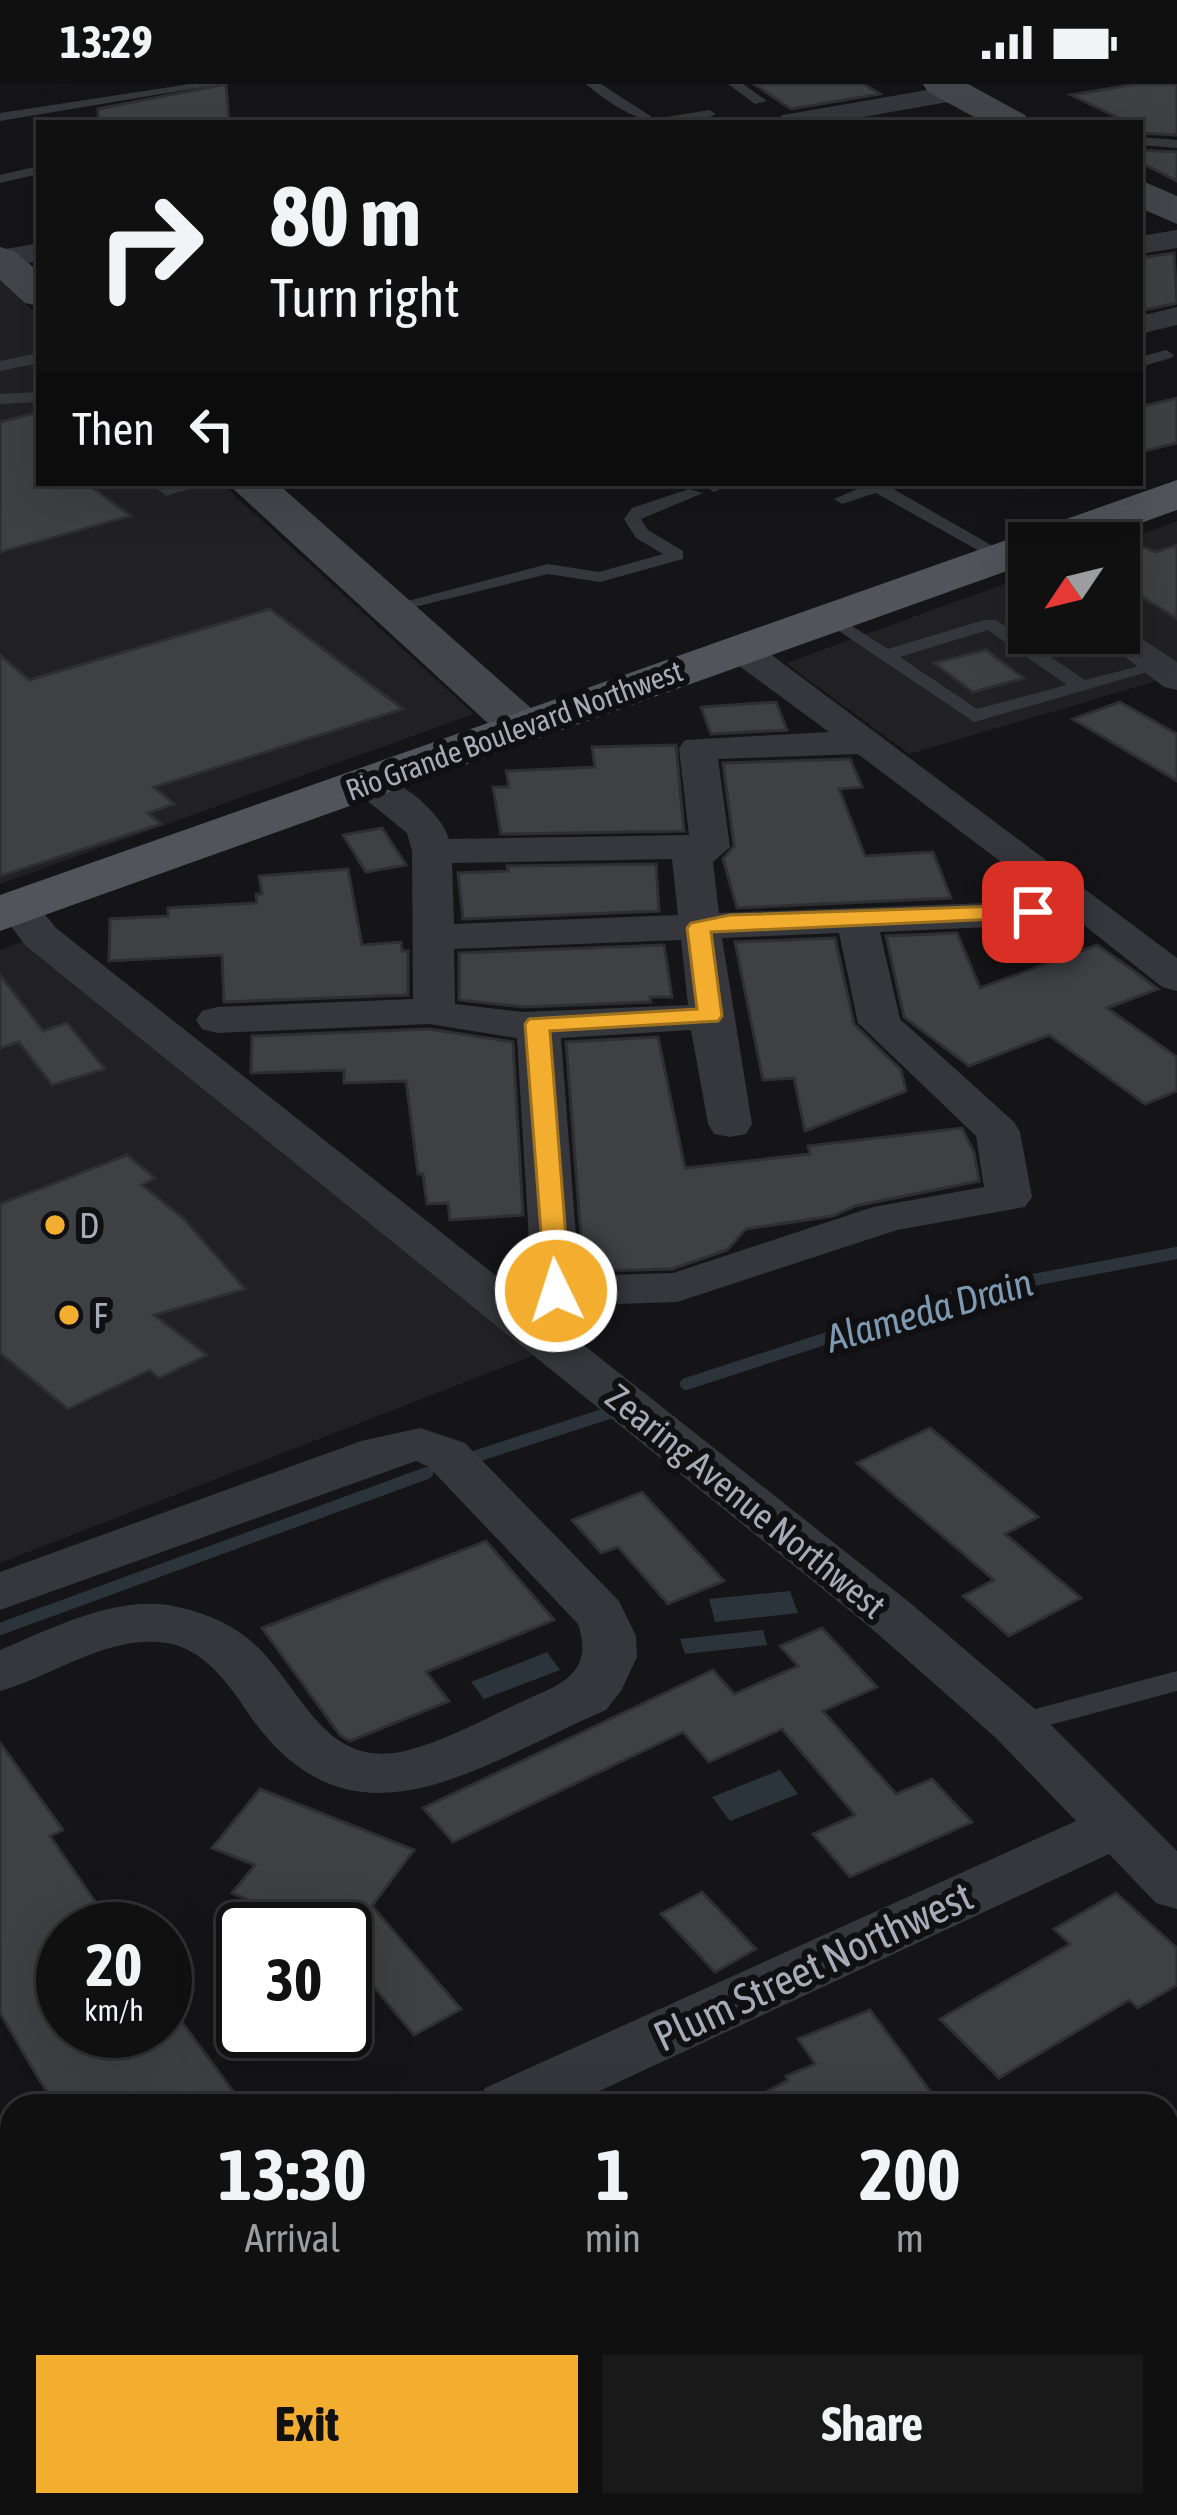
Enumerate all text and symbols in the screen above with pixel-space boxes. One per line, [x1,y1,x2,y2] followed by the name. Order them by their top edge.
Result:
[60,16,153,68] text: 13:29
[72,168,228,324] icon: right
[270,168,421,264] text: 80 m
[270,267,460,328] text: Turn right
[179,396,245,462] icon: left
[72,403,155,455] text: Then
[1008,522,1140,654] north arrow
[1008,522,1140,654] map controls
[341,653,687,807] street label: Rio Grande Boulevard Northwest
[982,861,1084,963] pin
[1000,879,1066,945] icon: arrive
[79,1204,99,1246] place label: D
[42,1212,68,1238] marker: D
[493,1228,619,1354] position arrow
[820,1260,1037,1361] water label: Alameda Drain
[93,1294,108,1336] place label: F
[56,1302,82,1328] marker: F
[598,1375,894,1627] street label: Zearing Avenue Northwest
[646,1871,980,2061] street label: Plum Street Northwest
[216,1902,372,2058] speed limit sign: 30
[86,1930,142,1999] text: 20
[84,1993,144,2027] text: km/h
[218,2133,367,2215] text: 13:30
[596,2133,630,2215] text: 1
[859,2133,961,2215] text: 200
[245,2216,340,2260] text: Arrival
[585,2216,641,2260] text: min
[896,2216,924,2260] text: m
[36,2355,578,2493] button: Exit
[602,2355,1143,2493] button: Share

